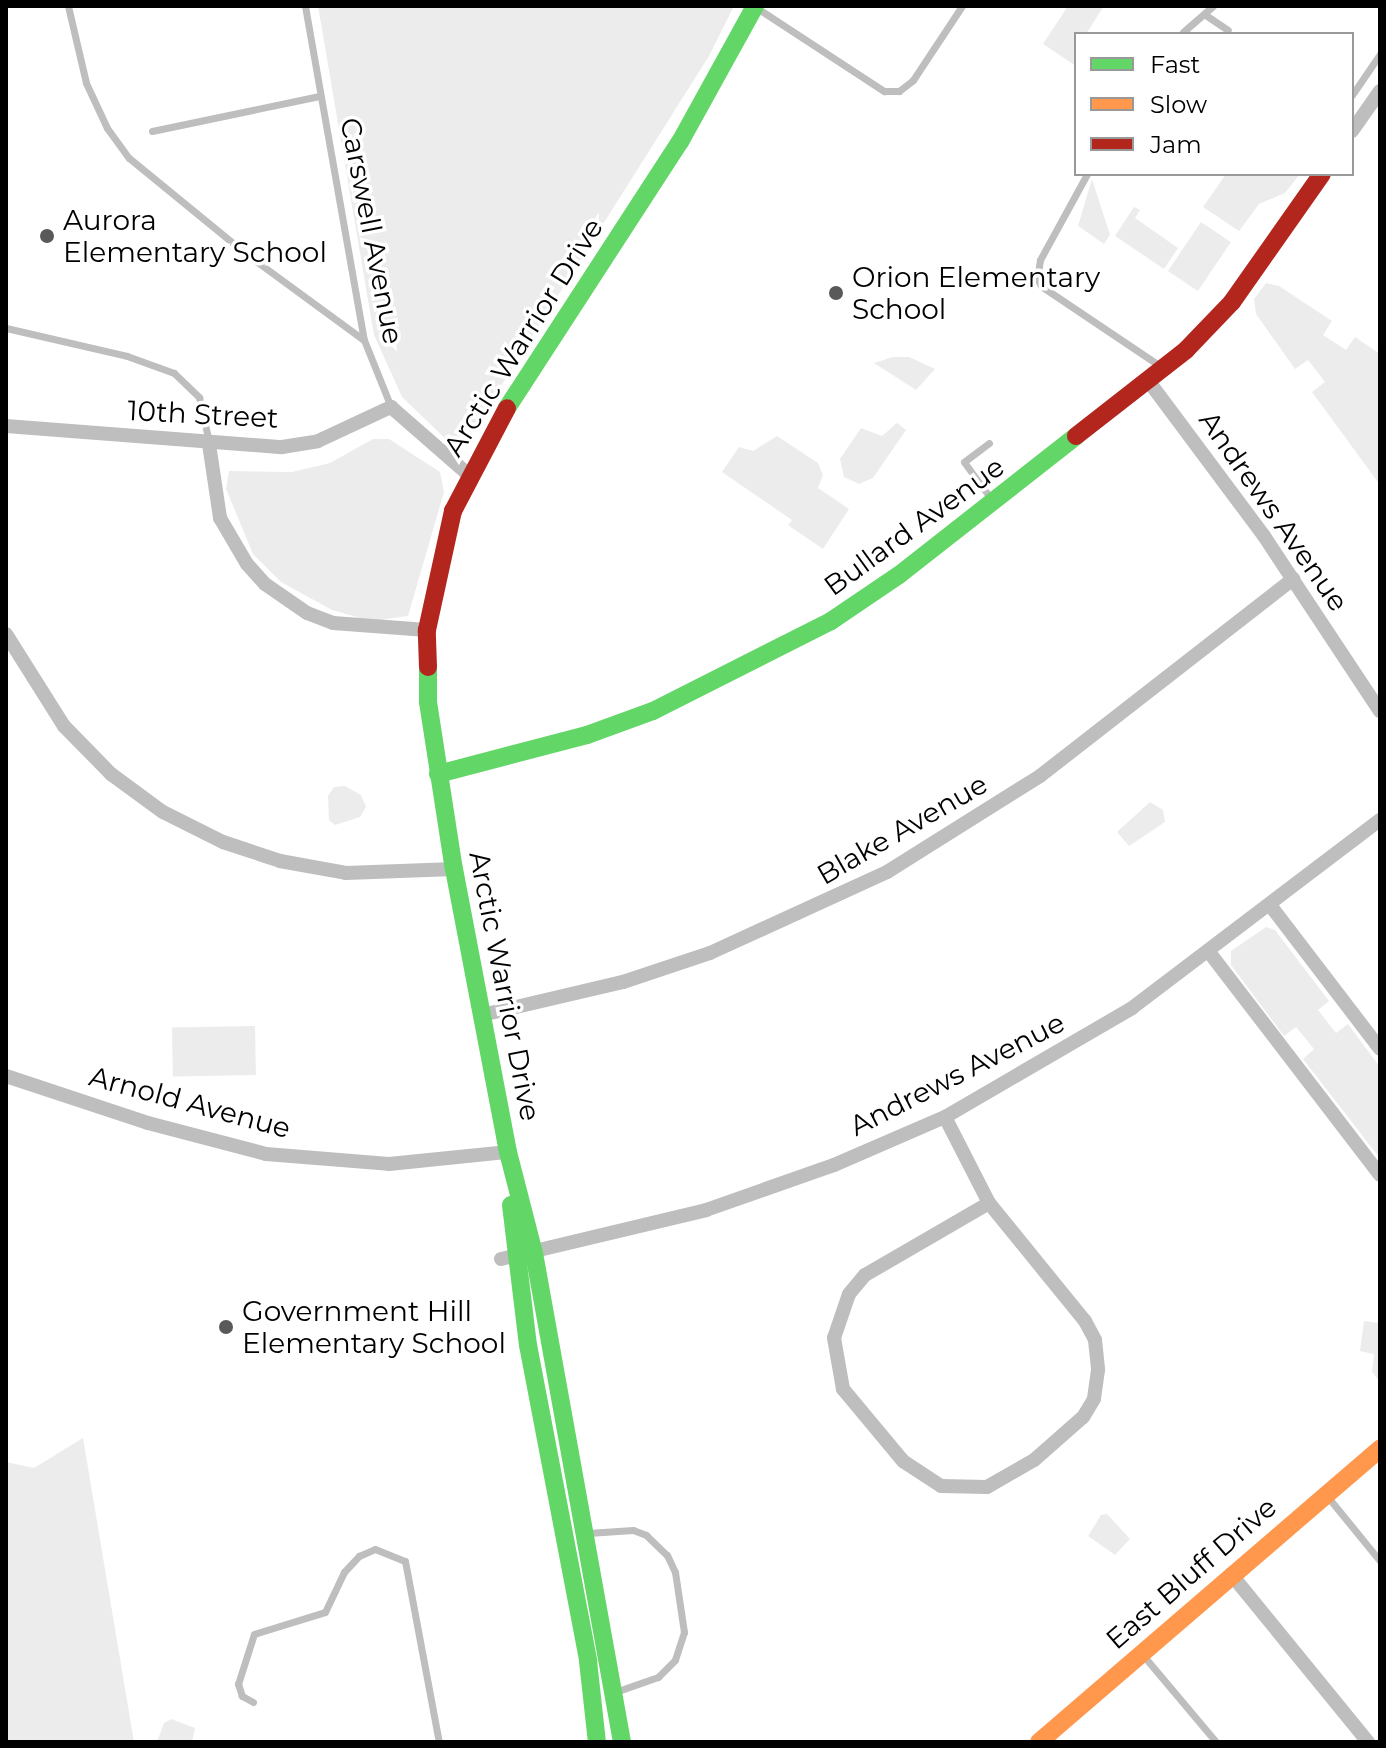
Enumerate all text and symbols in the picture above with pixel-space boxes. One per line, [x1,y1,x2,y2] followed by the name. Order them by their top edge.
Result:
[1074,32,1354,176] legend
[1150,50,1200,79] text: Fast
[1150,90,1207,119] text: Slow
[334,115,410,347] street label: Carswell Avenue
[1150,130,1202,159] text: Jam
[63,203,327,269] place label: Aurora Elementary School
[436,212,610,462] street label: Arctic Warrior Drive
[38,227,56,245] marker: Aurora Elementary School
[852,260,1100,326] place label: Orion Elementary School
[827,284,845,302] marker: Orion Elementary School
[127,393,279,435] street label: 10th Street
[1192,404,1356,618] street label: Andrews Avenue
[817,449,1011,603] street label: Bullard Avenue
[811,767,993,891] street label: Blake Avenue
[462,848,548,1124] street label: Arctic Warrior Drive
[844,1005,1070,1143] street label: Andrews Avenue
[86,1059,294,1145] street label: Arnold Avenue
[242,1294,506,1360] place label: Government Hill Elementary School
[217,1318,235,1336] marker: Government Hill Elementary School
[1099,1490,1283,1656] street label: East Bluff Drive

